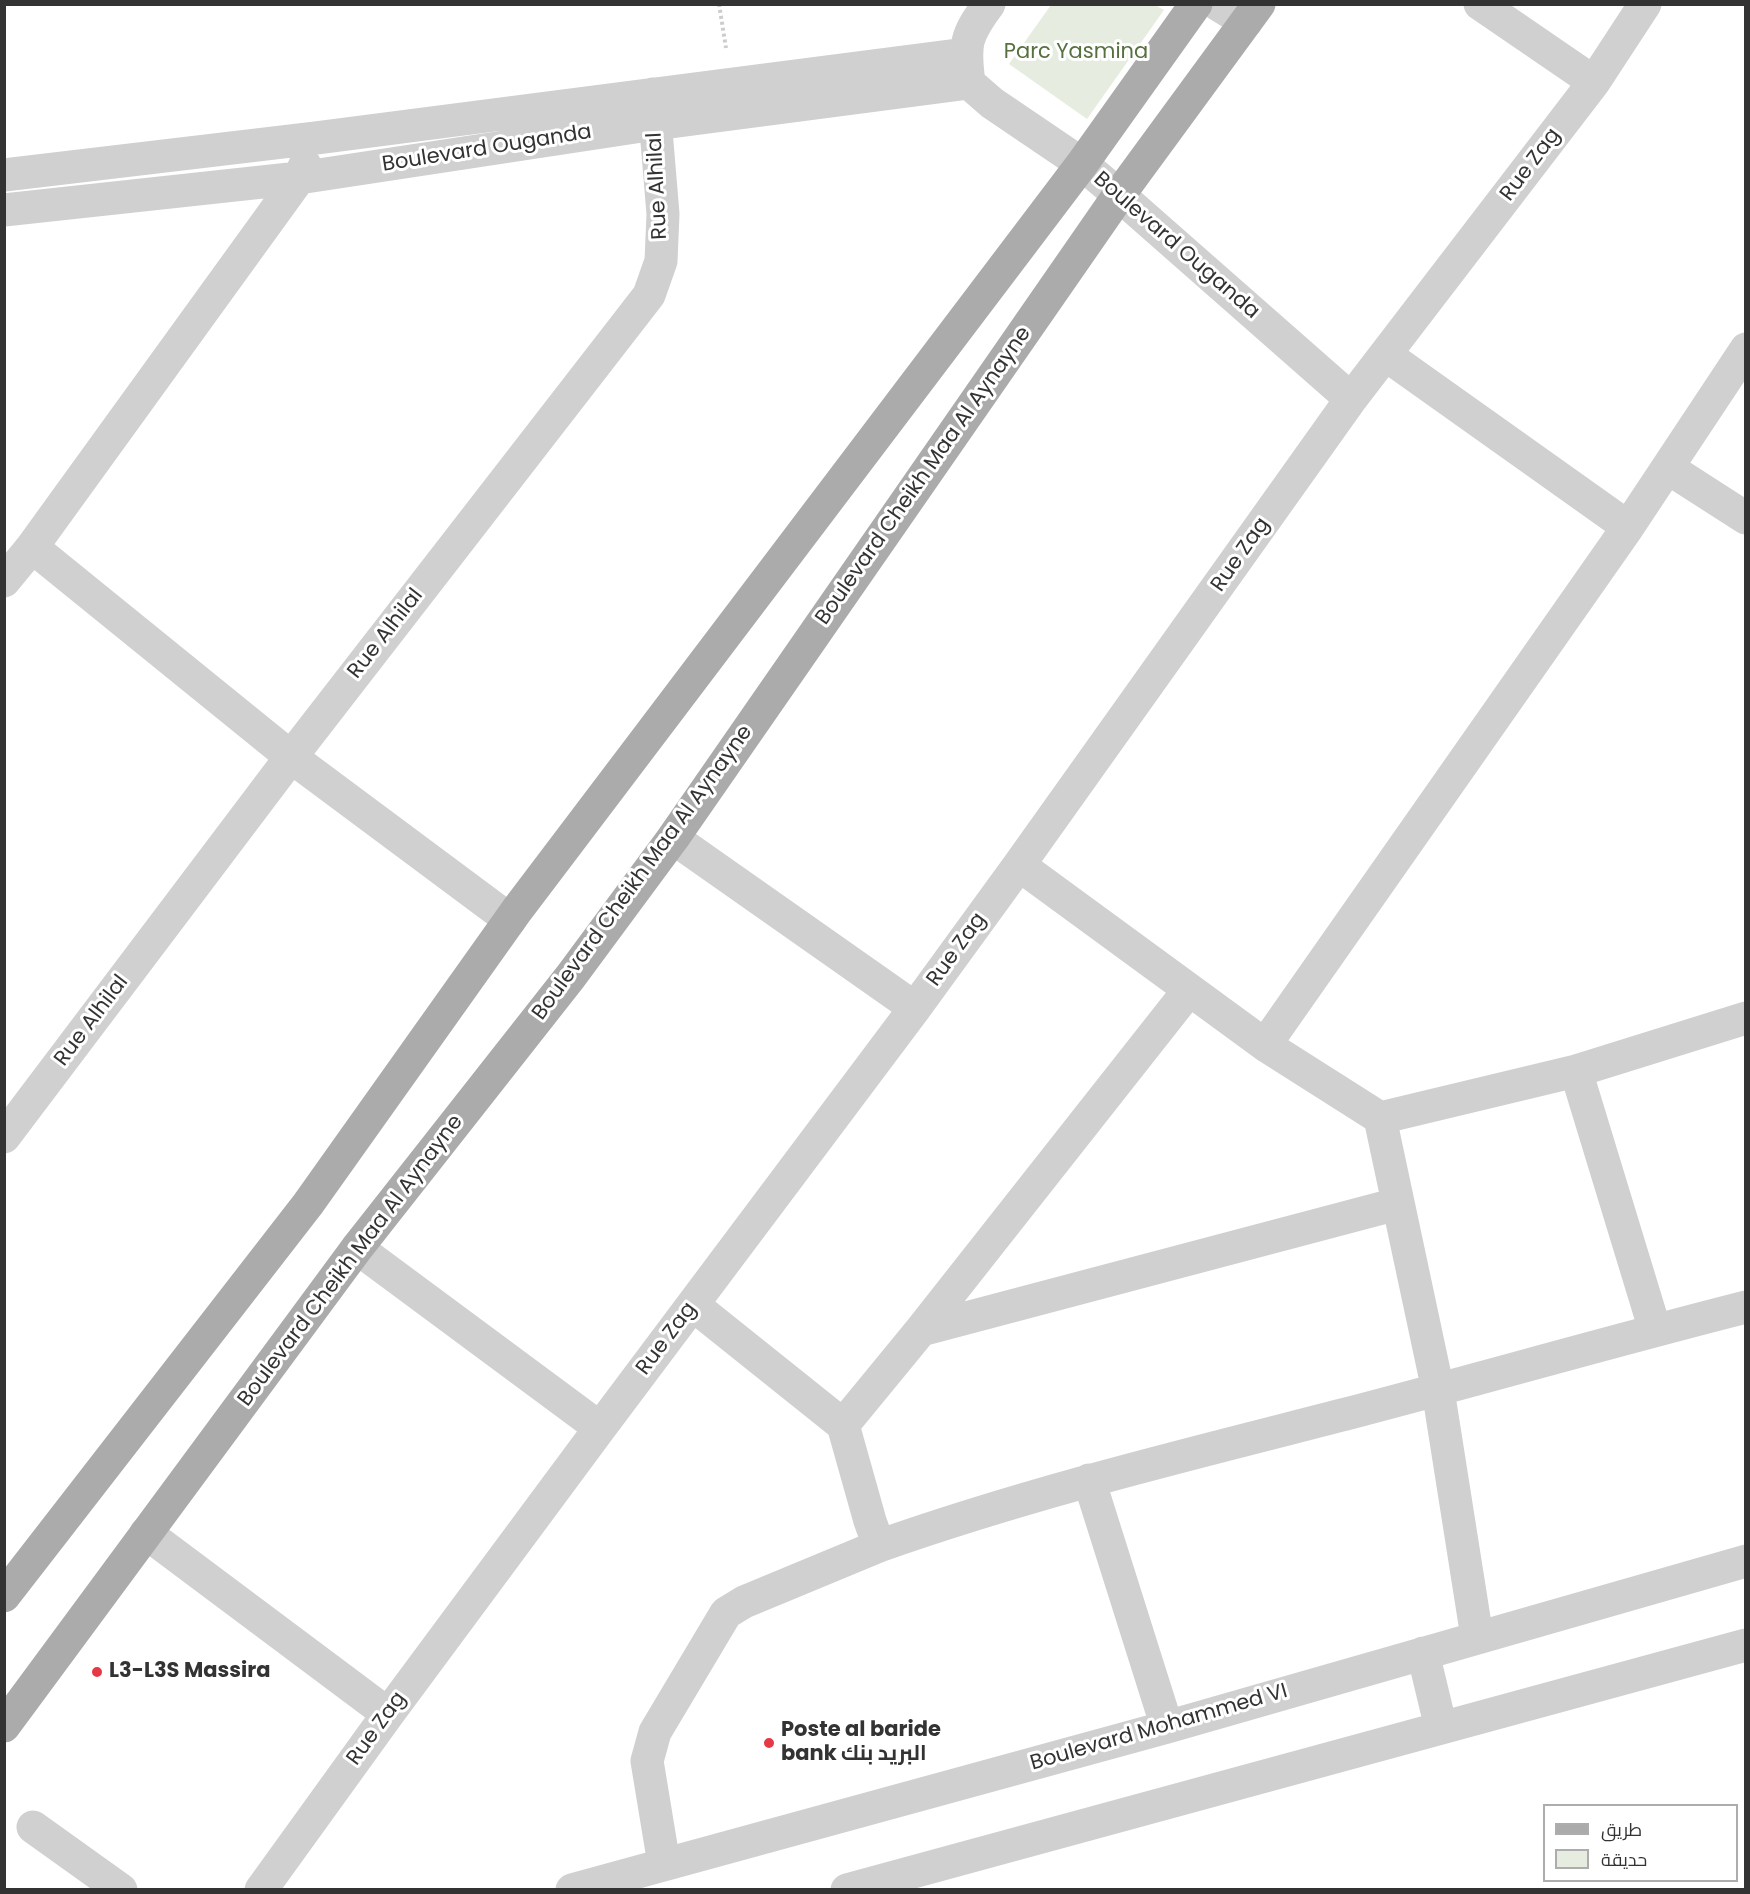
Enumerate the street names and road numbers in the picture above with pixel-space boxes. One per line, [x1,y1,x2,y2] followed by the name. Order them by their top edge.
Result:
[380,120,594,178] street label: Boulevard Ouganda
[1495,124,1567,206] street label: Rue Zag
[643,132,673,240] street label: Rue Alhilal
[1088,167,1264,325] street label: Boulevard Ouganda
[811,322,1037,630] street label: Boulevard Cheikh Maa Al Aynayne
[1206,513,1276,597] street label: Rue Zag
[343,584,429,684] street label: Rue Alhilal
[528,721,758,1025] street label: Boulevard Cheikh Maa Al Aynayne
[922,908,992,992] street label: Rue Zag
[50,971,134,1071] street label: Rue Alhilal
[233,1110,469,1412] street label: Boulevard Cheikh Maa Al Aynayne
[631,1298,703,1380] street label: Rue Zag
[1028,1679,1290,1777] street label: Boulevard Mohammed VI
[342,1687,412,1771] street label: Rue Zag

